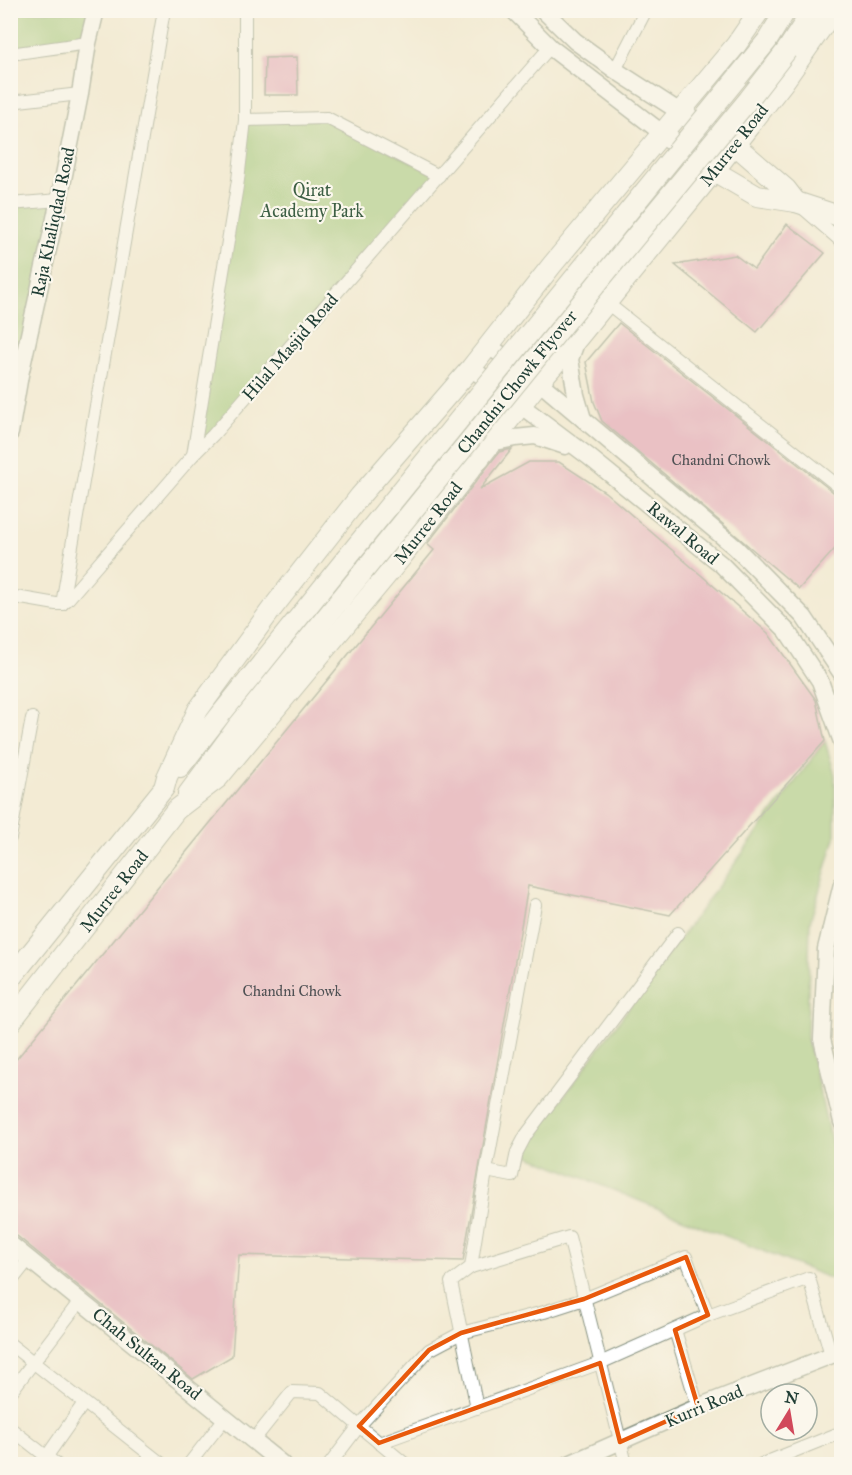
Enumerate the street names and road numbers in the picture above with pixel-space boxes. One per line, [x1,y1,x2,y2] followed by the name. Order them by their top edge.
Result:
[695,99,773,191] street label: Murree Road
[26,145,81,299] street label: Raja Khaliqdad Road
[237,289,343,405] street label: Hilal Masjid Road
[452,305,582,458] street label: Chandni Chowk Flyover
[389,477,467,569] street label: Murree Road
[643,497,723,569] street label: Rawal Road
[75,845,153,937] street label: Murree Road
[88,1303,206,1405] street label: Chah Sultan Road
[662,1380,746,1432] street label: Kurri Road

